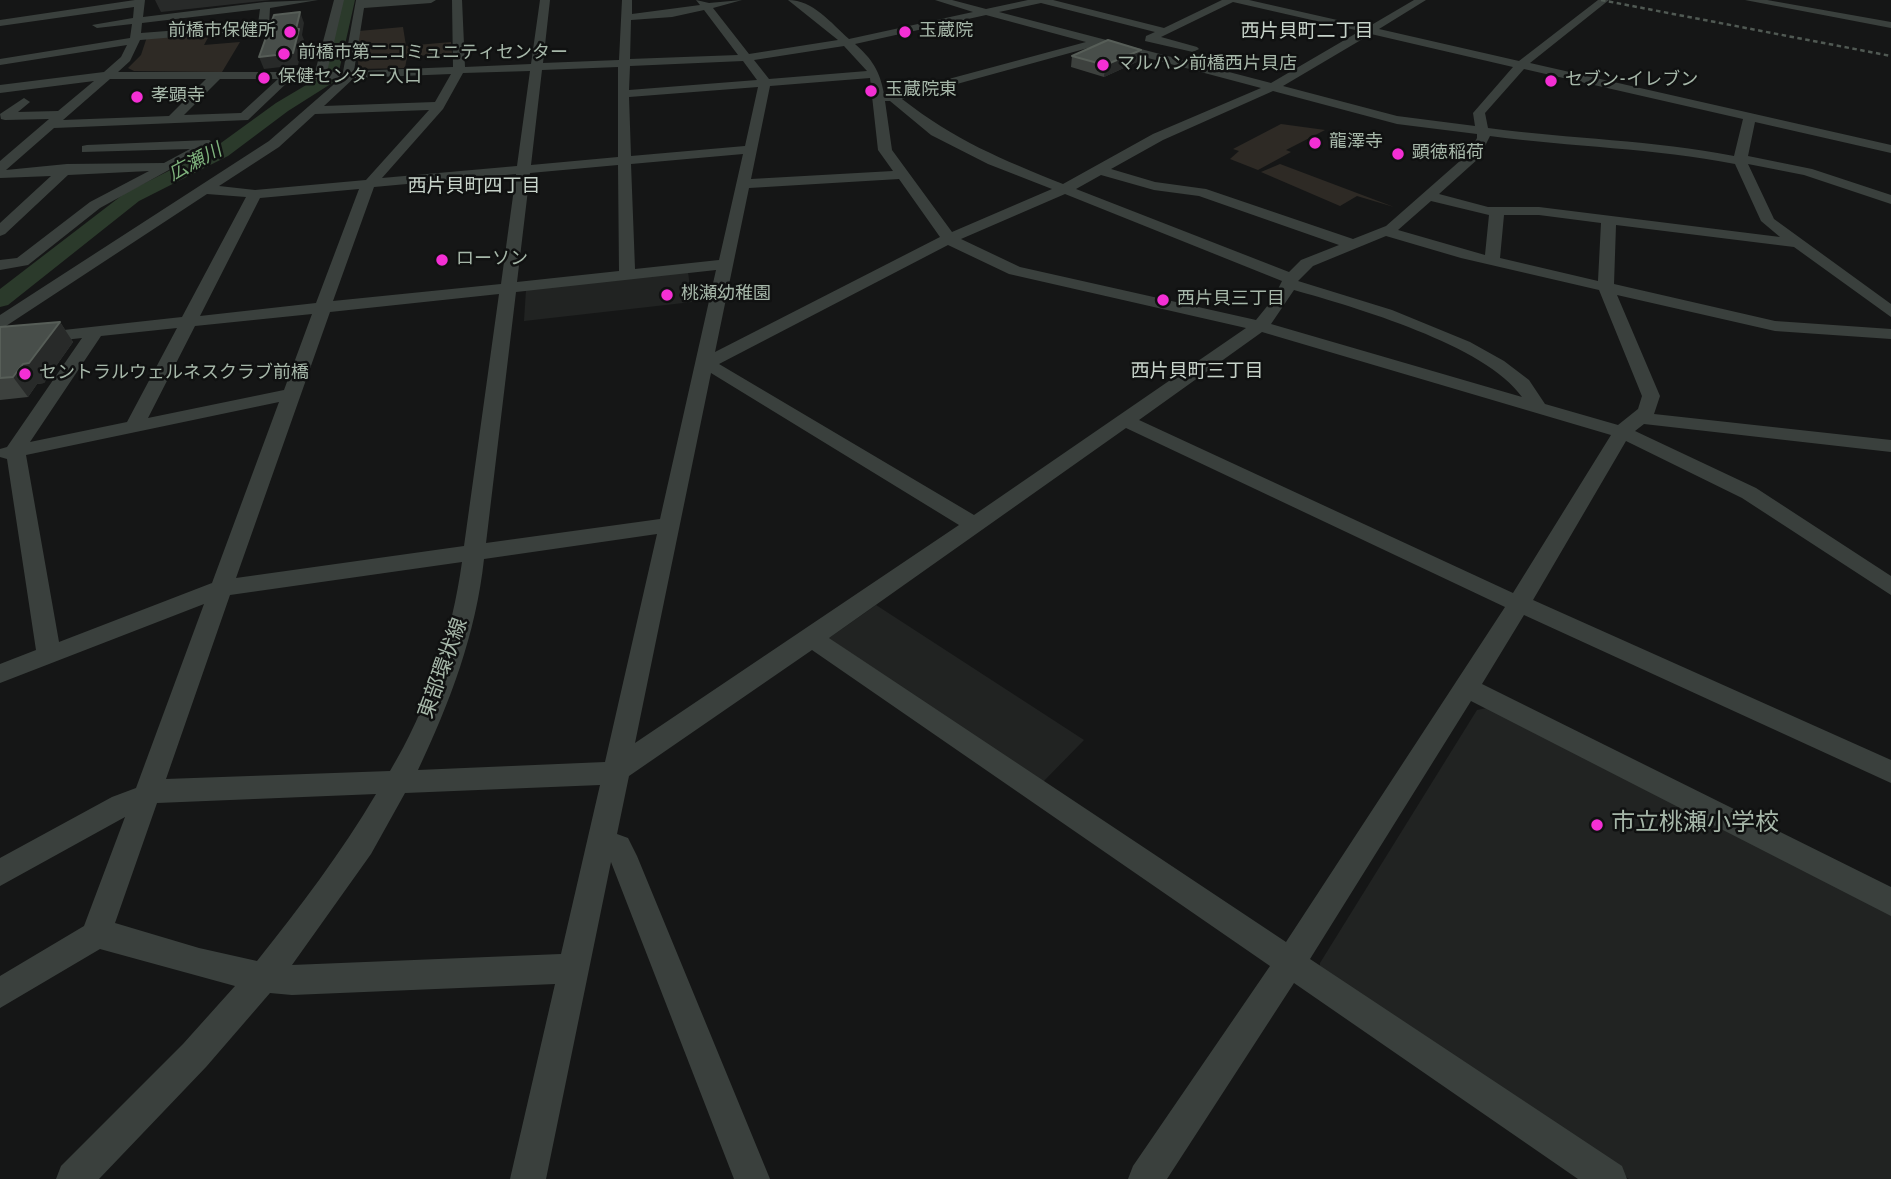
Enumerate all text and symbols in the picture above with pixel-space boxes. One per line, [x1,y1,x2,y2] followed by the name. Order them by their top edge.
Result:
[168,21,276,43] place label: 前橋市保健所
[919,21,973,43] place label: 玉蔵院
[1241,22,1373,44] district label: 西片貝町二丁目
[282,24,298,40] marker: 前橋市保健所
[897,24,913,40] marker: 玉蔵院
[298,43,568,65] place label: 前橋市第二コミュニティセンター
[276,46,292,62] marker: 前橋市第二コミュニティセンター
[1117,54,1297,76] place label: マルハン前橋西片貝店
[1095,57,1111,73] marker: マルハン前橋西片貝店
[278,67,422,89] place label: 保健センター入口
[256,70,272,86] marker: 保健センター入口
[1565,70,1698,92] place label: セブン-イレブン
[1543,73,1559,89] marker: セブン-イレブン
[885,80,957,102] place label: 玉蔵院東
[863,83,879,99] marker: 玉蔵院東
[151,86,205,108] place label: 孝顕寺
[129,89,145,105] marker: 孝顕寺
[1329,132,1383,154] place label: 龍澤寺
[1307,135,1323,151] marker: 龍澤寺
[165,141,227,187] water label: 広瀬川
[1412,143,1484,165] place label: 顕徳稲荷
[1390,146,1406,162] marker: 顕徳稲荷
[408,177,540,199] district label: 西片貝町四丁目
[456,249,528,271] place label: ローソン
[434,252,450,268] marker: ローソン
[681,284,771,306] place label: 桃瀬幼稚園
[659,287,675,303] marker: 桃瀬幼稚園
[1177,289,1285,311] place label: 西片貝三丁目
[1155,292,1171,308] marker: 西片貝三丁目
[1131,362,1263,384] district label: 西片貝町三丁目
[39,363,309,385] place label: セントラルウェルネスクラブ前橋
[17,366,33,382] marker: セントラルウェルネスクラブ前橋
[415,615,475,723] street label: 東部環状線
[1611,811,1779,839] place label: 市立桃瀬小学校
[1589,817,1605,833] marker: 市立桃瀬小学校

